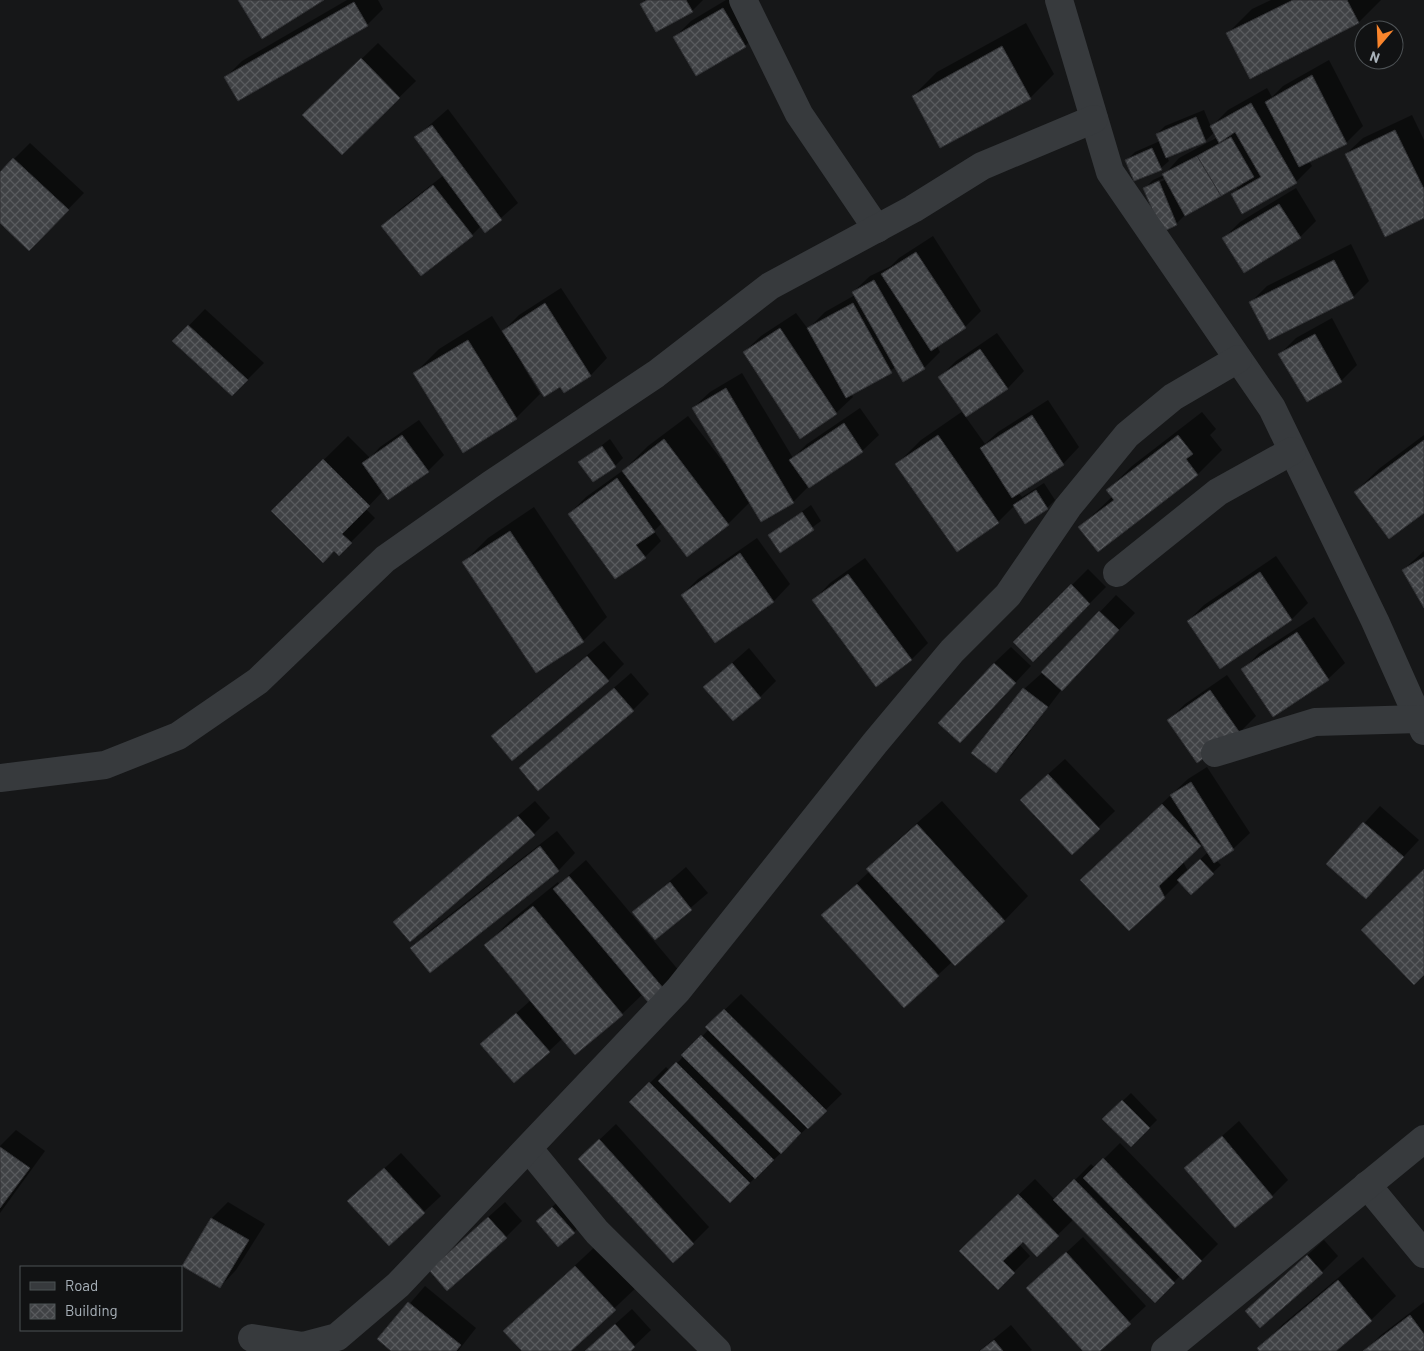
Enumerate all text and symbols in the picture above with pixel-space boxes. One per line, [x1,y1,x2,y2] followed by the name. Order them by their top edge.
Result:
[1354,20,1404,70] north arrow
[1367,48,1382,67] text: N
[20,1266,182,1331] legend
[65,1276,98,1294] text: Road
[65,1301,118,1319] text: Building

